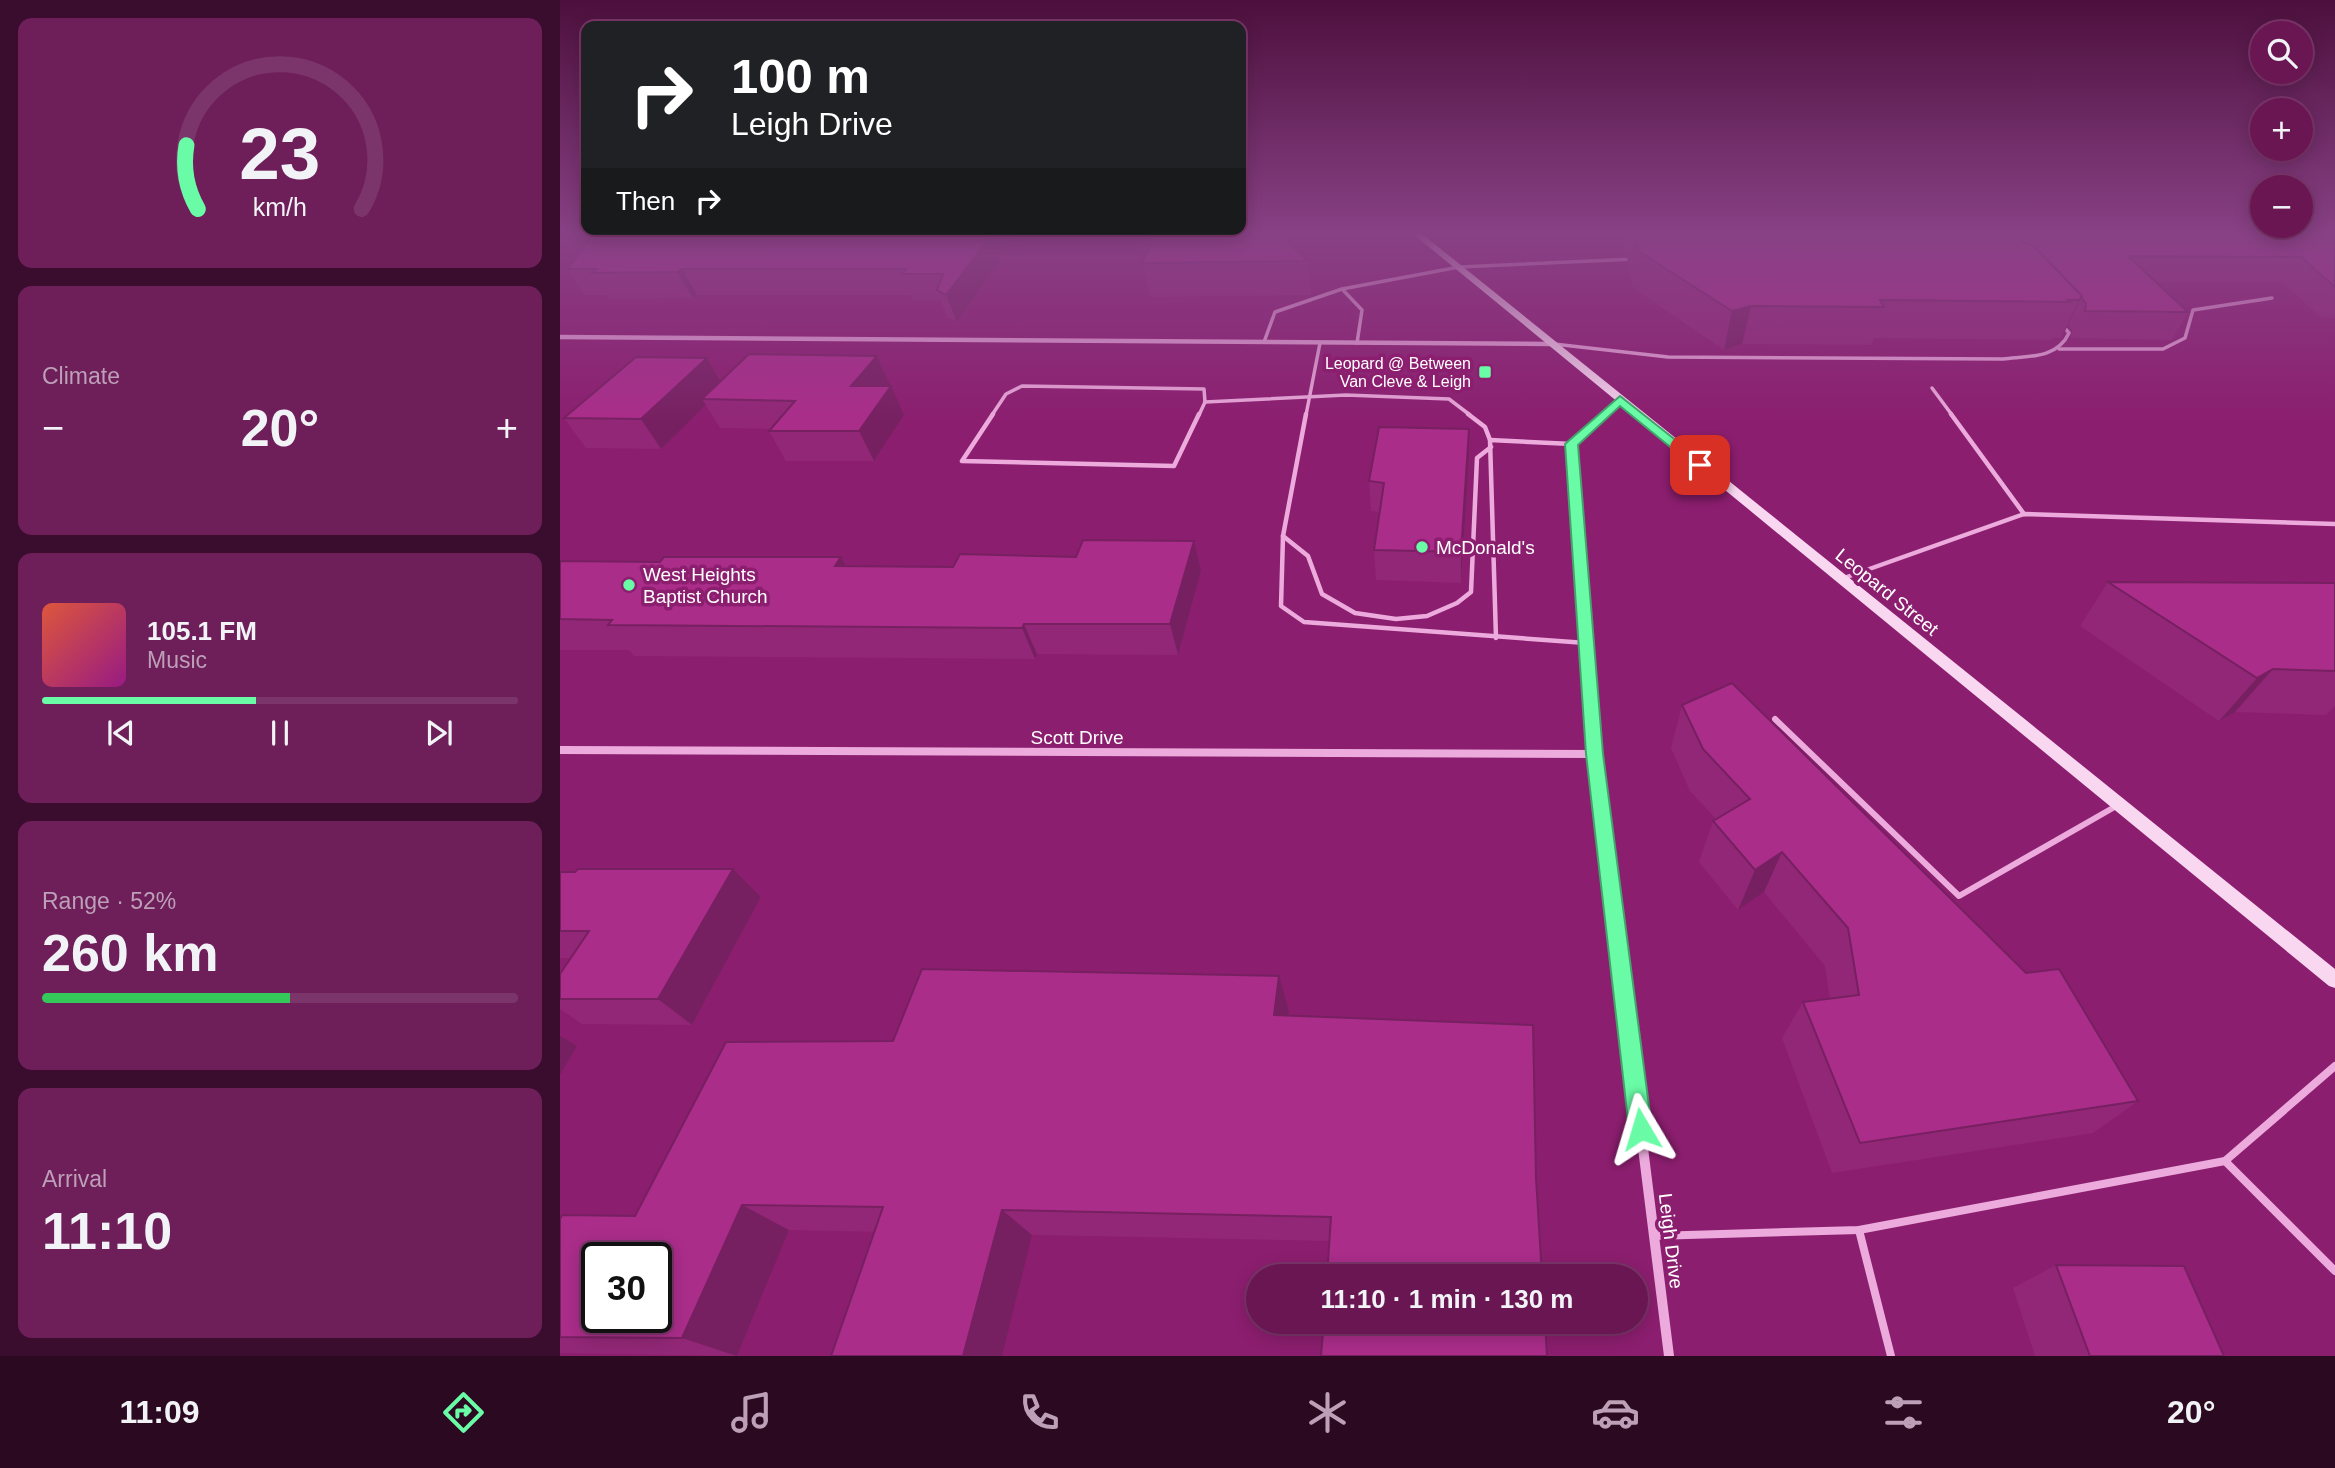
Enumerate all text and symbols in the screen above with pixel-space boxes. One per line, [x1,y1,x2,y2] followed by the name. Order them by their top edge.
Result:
[2250,21,2313,238] map controls
[2250,21,2313,84] button: search
[616,49,707,140] icon: right
[731,49,870,103] text: 100 m
[2250,98,2313,161] button: +
[731,106,893,142] text: Leigh Drive
[240,113,320,194] text: 23
[2250,175,2313,238] button: −
[689,182,727,220] icon: right
[616,186,675,216] text: Then
[253,193,307,221] text: km/h
[1325,355,1471,390] place label: Leopard @ Between Van Cleve & Leigh
[42,363,120,389] text: Climate
[1477,364,1493,380] marker: Leopard @ Between Van Cleve & Leigh
[241,399,319,457] text: 20°
[42,407,64,449] text: −
[496,407,518,449] text: +
[1670,435,1730,495] pin
[1681,446,1719,484] icon: arrive
[1436,537,1535,558] place label: McDonald's
[1414,539,1430,555] marker: McDonald's
[1832,544,1943,640] street label: Leopard Street
[643,564,768,607] place label: West Heights Baptist Church
[621,577,637,593] marker: West Heights Baptist Church
[147,616,257,646] text: 105.1 FM
[147,647,207,673] text: Music
[102,714,140,752] icon: previous
[261,714,299,752] icon: pause
[420,714,458,752] icon: next
[1031,727,1123,748] street label: Scott Drive
[42,888,176,914] text: Range · 52%
[42,924,218,982] text: 260 km
[1604,1092,1678,1166] position arrow
[42,1166,107,1192] text: Arrival
[1655,1192,1687,1290] street label: Leigh Drive
[42,1202,172,1260] text: 11:10
[581,1242,672,1333] speed limit sign: 30
[1321,1284,1573,1314] text: 11:10 · 1 min · 130 m
[439,1388,488,1437] icon: directions
[727,1388,776,1437] icon: music
[1015,1388,1064,1437] icon: phone
[1303,1388,1352,1437] icon: climate
[1591,1388,1640,1437] icon: car
[1879,1388,1928,1437] icon: filters
[120,1394,200,1430] text: 11:09
[2167,1394,2215,1430] text: 20°

